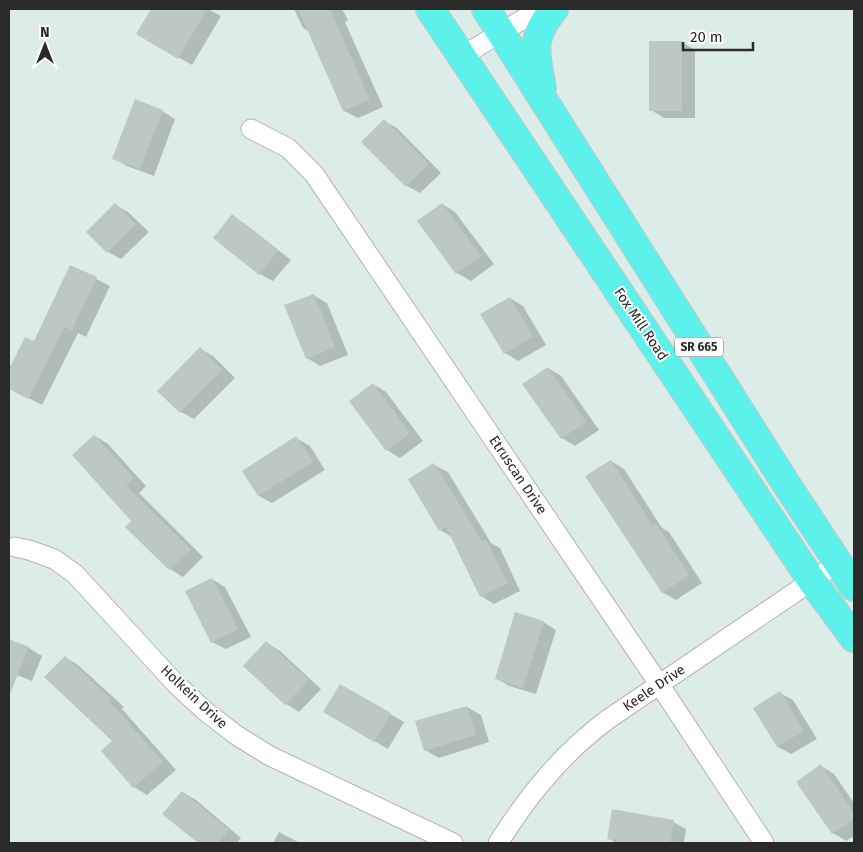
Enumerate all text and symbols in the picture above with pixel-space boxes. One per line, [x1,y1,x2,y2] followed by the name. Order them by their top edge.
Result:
[20,20,70,70] north arrow
[683,20,753,52] scale bar
[40,24,50,41] text: N
[690,28,723,46] text: 20 m
[610,284,672,364] street label: Fox Mill Road
[675,338,723,357] road number: SR 665
[485,432,551,518] street label: Etruscan Drive
[620,661,688,715] street label: Keele Drive
[157,662,231,732] street label: Holkein Drive

